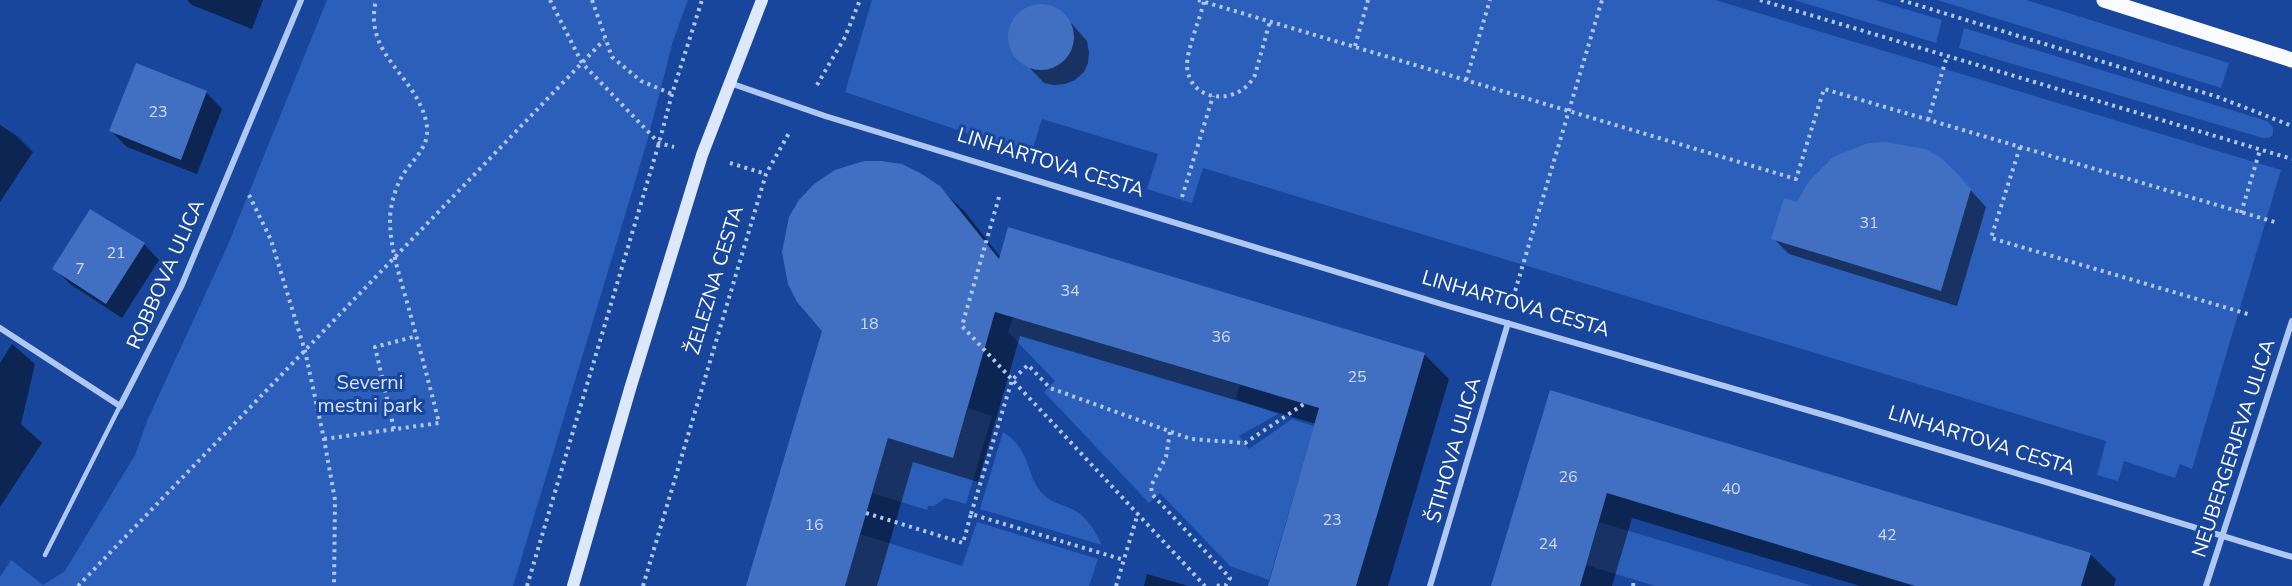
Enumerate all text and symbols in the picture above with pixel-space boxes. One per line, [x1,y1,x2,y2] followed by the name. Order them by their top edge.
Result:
[148,101,168,123] house number: 23
[954,121,1148,204] street label: LINHARTOVA CESTA
[120,195,211,353] street label: ROBBOVA ULICA
[679,202,750,358] street label: ŽELEZNA CESTA
[1859,212,1879,234] house number: 31
[106,242,126,264] house number: 21
[75,258,85,280] house number: 7
[1419,264,1613,343] street label: LINHARTOVA CESTA
[1060,280,1080,302] house number: 34
[859,313,879,335] house number: 18
[1211,326,1231,348] house number: 36
[2185,335,2282,561] street label: NEUBERGERJEVA ULICA
[1347,366,1367,388] house number: 25
[318,369,423,419] park label: Severni mestni park
[1420,374,1487,526] street label: ŠTIHOVA ULICA
[1885,399,2079,482] street label: LINHARTOVA CESTA
[1558,466,1578,488] house number: 26
[1721,478,1741,500] house number: 40
[1322,509,1342,531] house number: 23
[804,514,824,536] house number: 16
[1877,524,1897,546] house number: 42
[1538,533,1558,555] house number: 24

